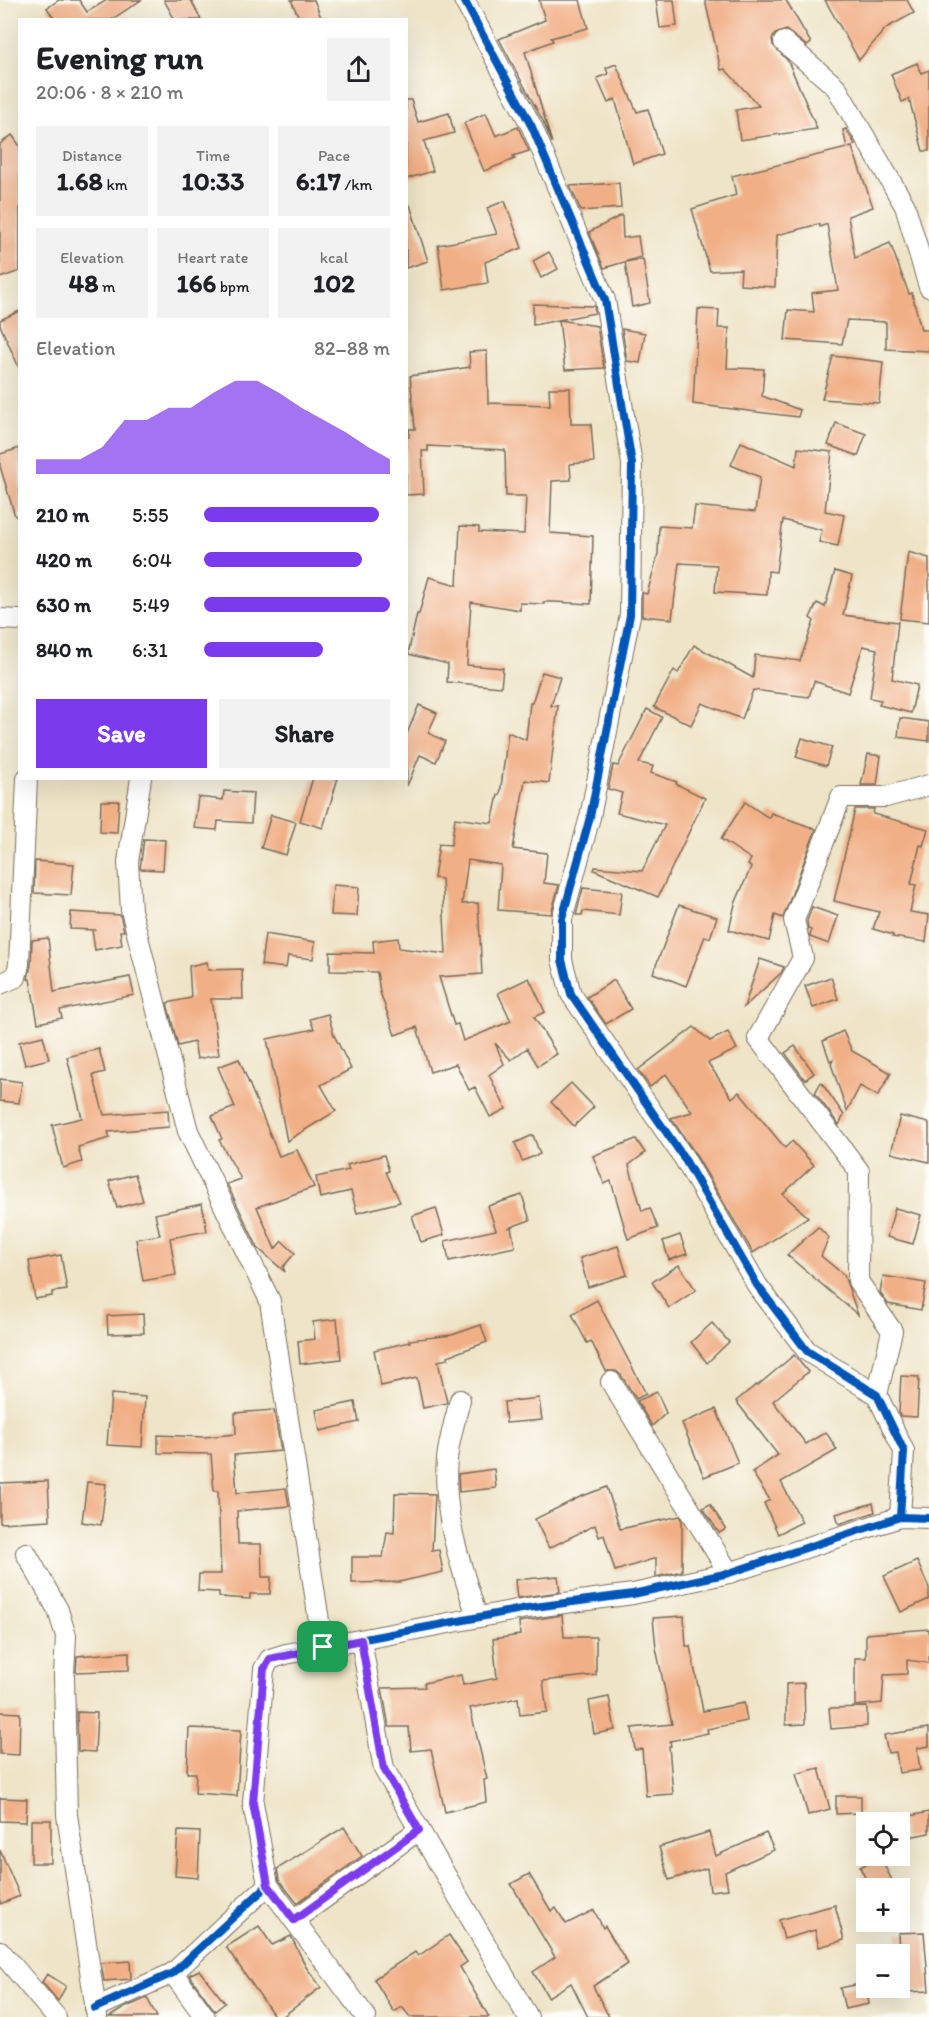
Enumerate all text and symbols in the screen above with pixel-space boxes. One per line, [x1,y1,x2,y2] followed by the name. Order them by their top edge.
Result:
[36,38,203,77] text: Evening run
[327,38,390,101] button: share
[36,80,184,104] text: 20:06 · 8 × 210 m
[62,146,122,165] text: Distance
[196,146,230,165] text: Time
[318,146,350,165] text: Pace
[56,165,103,197] text: 1.68
[182,165,244,197] text: 10:33
[296,165,341,197] text: 6:17
[103,175,128,194] text: km
[341,175,372,194] text: /km
[60,248,124,267] text: Elevation
[178,248,248,267] text: Heart rate
[320,248,348,267] text: kcal
[69,267,98,299] text: 48
[177,267,216,299] text: 166
[313,267,355,299] text: 102
[98,277,115,296] text: m
[216,277,249,296] text: bpm
[36,336,115,360] text: Elevation
[314,336,390,360] text: 82–88 m
[36,503,89,527] text: 210 m
[132,503,168,527] text: 5:55
[36,548,92,572] text: 420 m
[132,548,172,572] text: 6:04
[36,593,91,617] text: 630 m
[132,593,170,617] text: 5:49
[36,638,93,662] text: 840 m
[132,638,168,662] text: 6:31
[36,699,207,768] button: Save
[219,699,390,768] button: Share
[297,1621,348,1672] pin
[306,1630,339,1663] icon: arrive
[856,1812,910,1998] map controls
[856,1812,910,1866] button: locate
[856,1878,910,1932] button: +
[856,1944,910,1998] button: −

